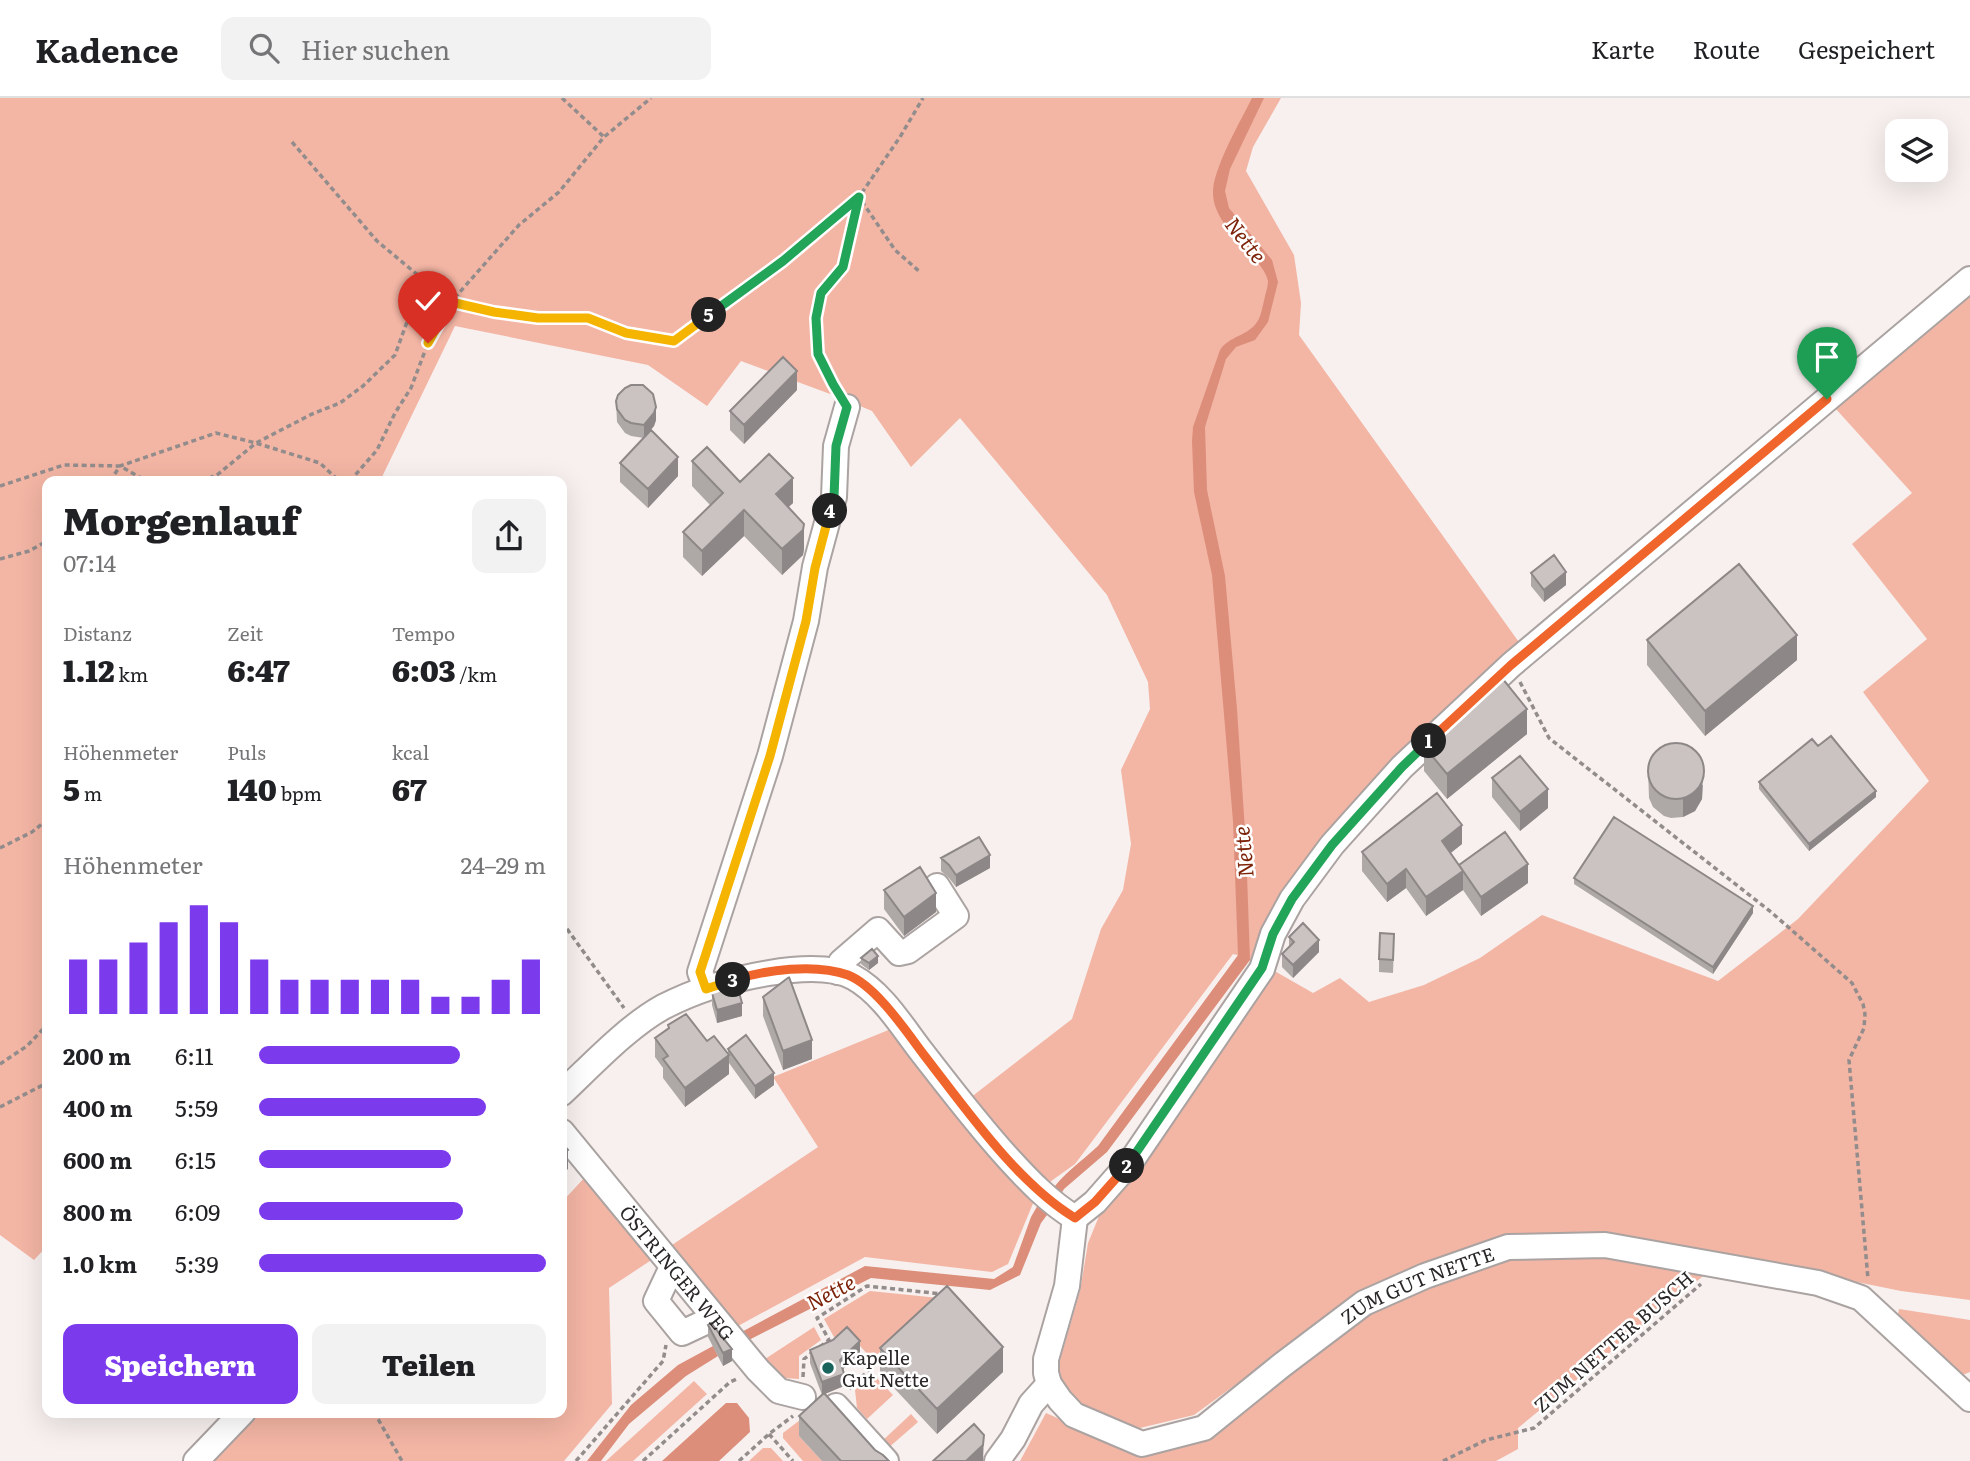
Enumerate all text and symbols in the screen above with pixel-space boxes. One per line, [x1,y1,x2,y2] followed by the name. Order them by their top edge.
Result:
[221,17,711,80] search box
[35,24,179,73] text: Kadence
[245,29,283,67] icon: search
[301,29,450,68] text: Hier suchen
[1591,31,1655,66] text: Karte
[1693,31,1760,66] text: Route
[1798,31,1935,66] text: Gespeichert
[1885,119,1948,182] map controls
[1885,119,1948,182] button: layers
[1219,209,1275,269] water label: Nette
[398,271,458,343] pin
[409,282,447,320] icon: check
[692,298,726,332] pin: 5
[703,300,714,328] text: 5
[1797,327,1857,399] pin
[1808,338,1846,376] icon: arrive
[63,490,299,547] text: Morgenlauf
[812,494,848,528] pin: 4
[824,496,835,524] text: 4
[472,499,546,573] button: share
[63,545,116,579] text: 07:14
[63,619,132,647] text: Distanz
[227,619,263,647] text: Zeit
[392,619,455,647] text: Tempo
[63,647,115,691] text: 1.12
[227,647,290,691] text: 6:47
[392,647,455,691] text: 6:03
[115,660,148,688] text: km
[455,660,497,688] text: /km
[1412,724,1446,758] pin: 1
[1425,726,1432,754] text: 1
[63,738,178,766] text: Höhenmeter
[227,738,266,766] text: Puls
[392,738,429,766] text: kcal
[63,766,80,810] text: 5
[227,766,277,810] text: 140
[392,766,427,810] text: 67
[80,779,102,807] text: m
[277,779,322,807] text: bpm
[1224,825,1260,879] water label: Nette
[63,847,203,881] text: Höhenmeter
[460,847,546,881] text: 24–29 m
[716,962,750,998] pin: 3
[727,965,738,993] text: 3
[63,1038,131,1072] text: 200 m
[175,1038,214,1072] text: 6:11
[63,1090,133,1124] text: 400 m
[175,1090,218,1124] text: 5:59
[63,1142,132,1176] text: 600 m
[175,1142,216,1176] text: 6:15
[1110,1148,1144,1184] pin: 2
[1121,1151,1132,1179] text: 2
[63,1194,132,1228] text: 800 m
[175,1194,220,1228] text: 6:09
[614,1199,742,1346] street label: ÖSTRINGER WEG
[1334,1239,1498,1330] street label: ZUM GUT NETTE
[63,1246,137,1280] text: 1.0 km
[175,1246,219,1280] text: 5:39
[1527,1264,1699,1418] street label: ZUM NETTER BUSCH
[800,1265,860,1317] water label: Nette
[63,1324,298,1404] button: Speichern
[312,1324,546,1404] button: Teilen
[842,1343,929,1393] place label: Kapelle Gut Nette
[820,1360,836,1376] marker: Kapelle Gut Nette

